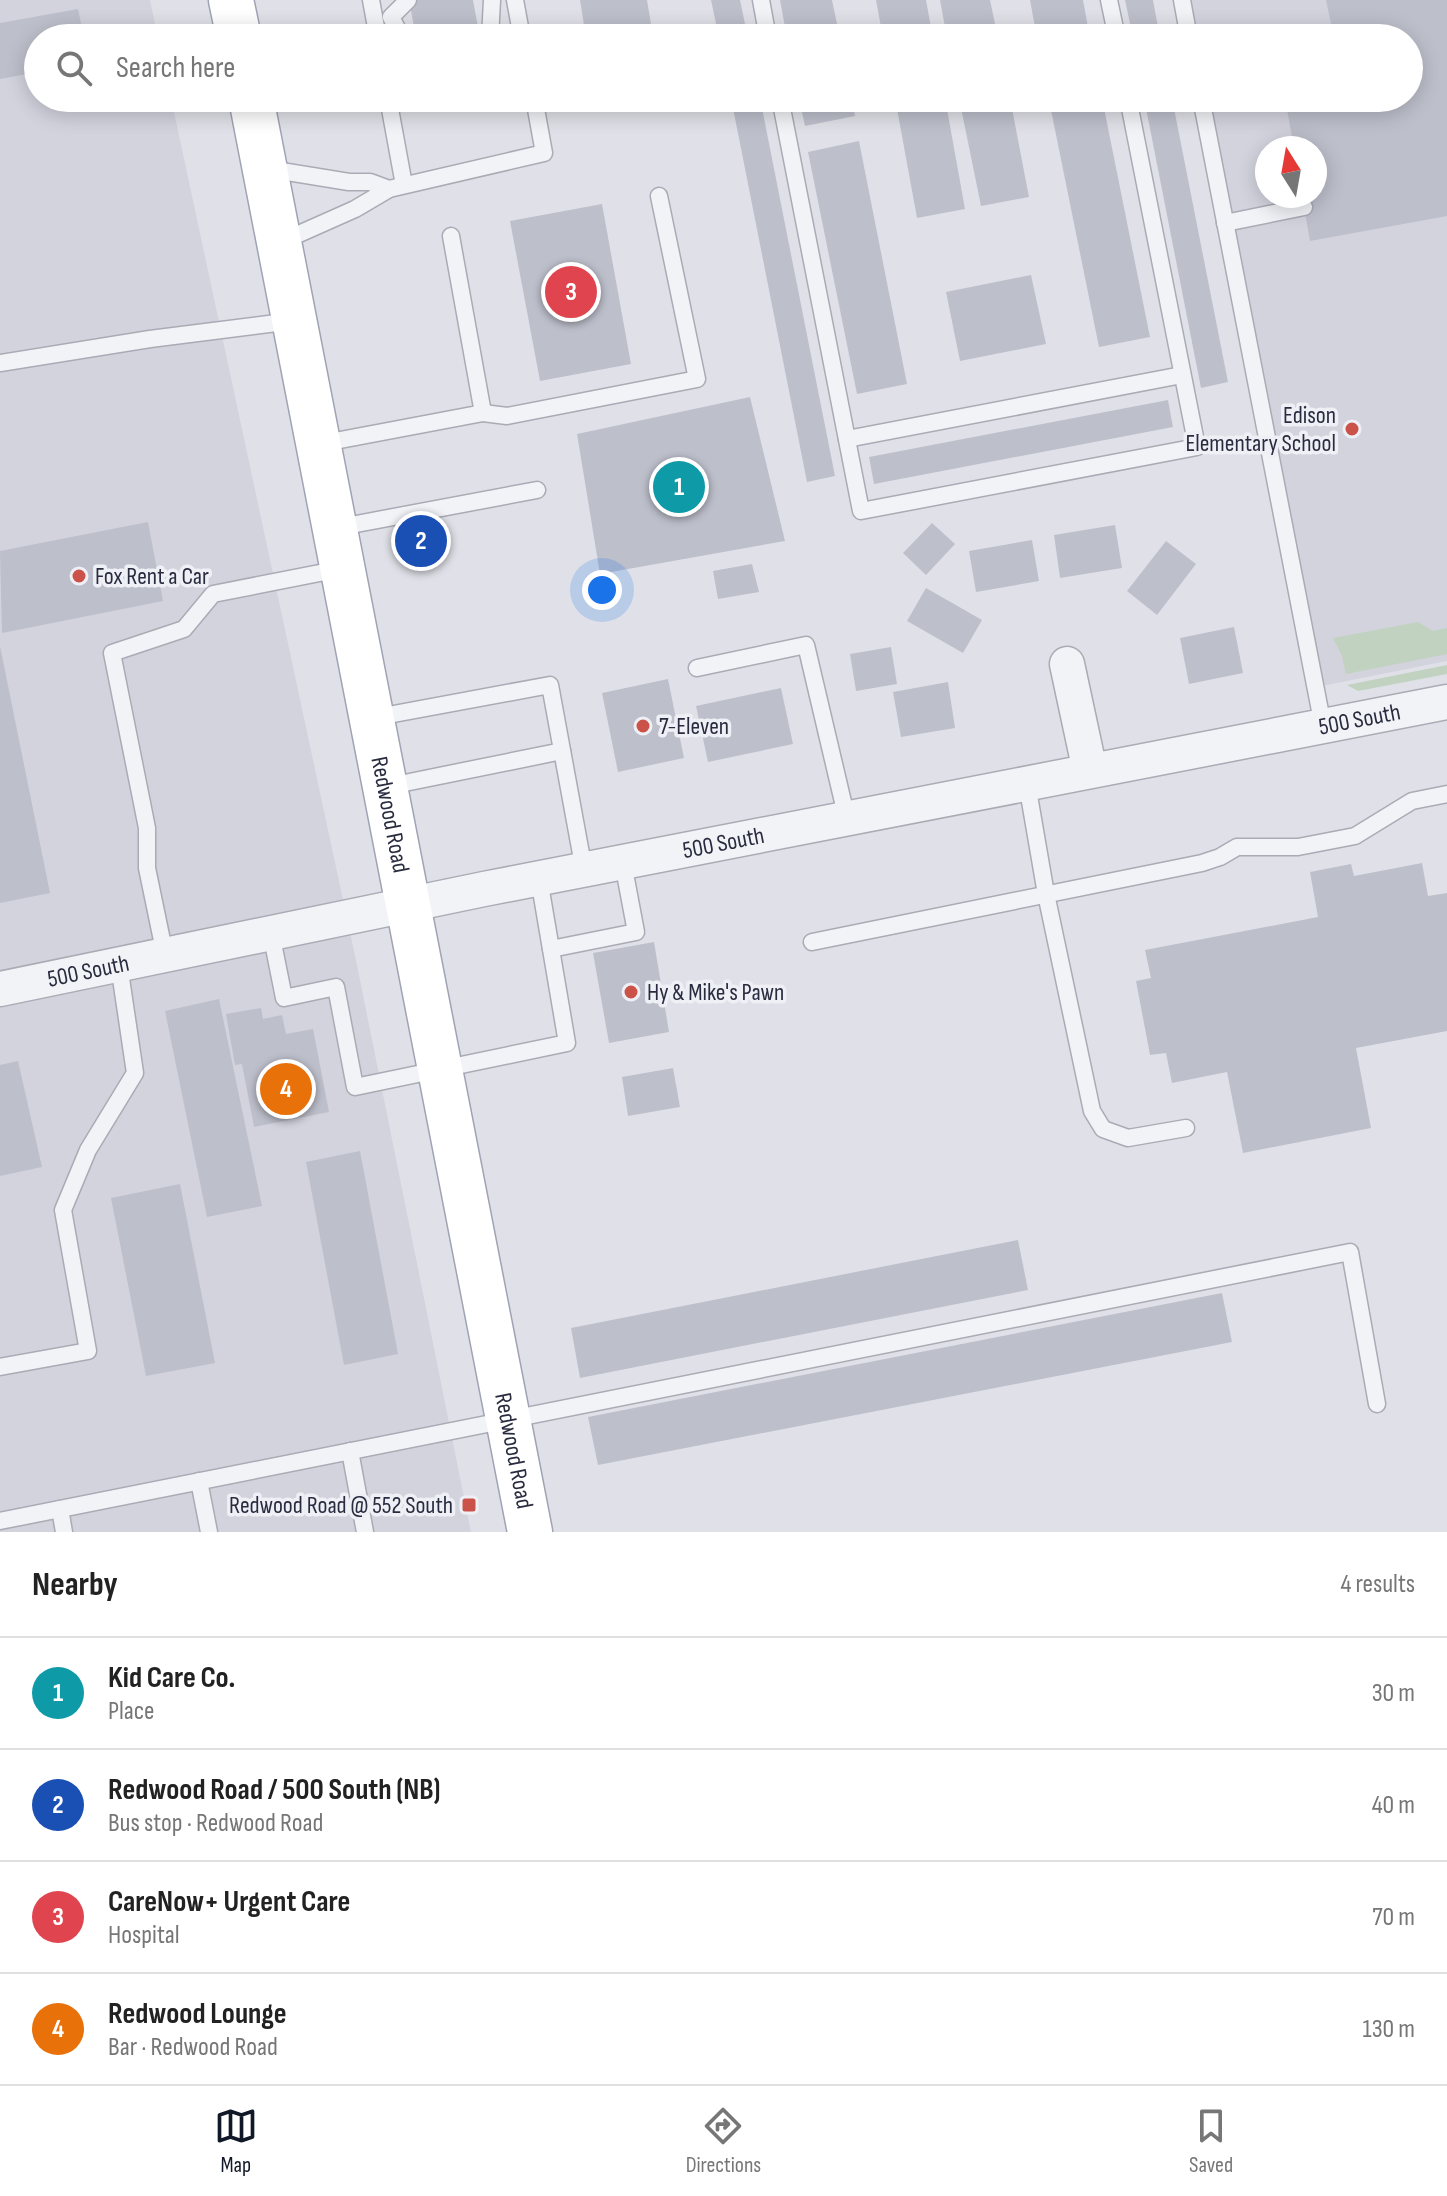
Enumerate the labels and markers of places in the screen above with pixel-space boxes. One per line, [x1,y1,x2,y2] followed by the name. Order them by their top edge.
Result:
[545,262,597,322] pin: 3
[1185,401,1336,458] place label: Edison Elementary School
[1343,420,1361,438] marker: Edison Elementary School
[653,457,705,517] pin: 1
[395,511,447,571] pin: 2
[95,562,209,591] place label: Fox Rent a Car
[70,567,88,585] marker: Fox Rent a Car
[659,712,729,741] place label: 7-Eleven
[634,717,652,735] marker: 7-Eleven
[647,978,784,1007] place label: Hy & Mike's Pawn
[622,983,640,1001] marker: Hy & Mike's Pawn
[260,1059,312,1119] pin: 4
[229,1491,453,1520] place label: Redwood Road @ 552 South
[460,1496,478,1514] marker: Redwood Road @ 552 South

